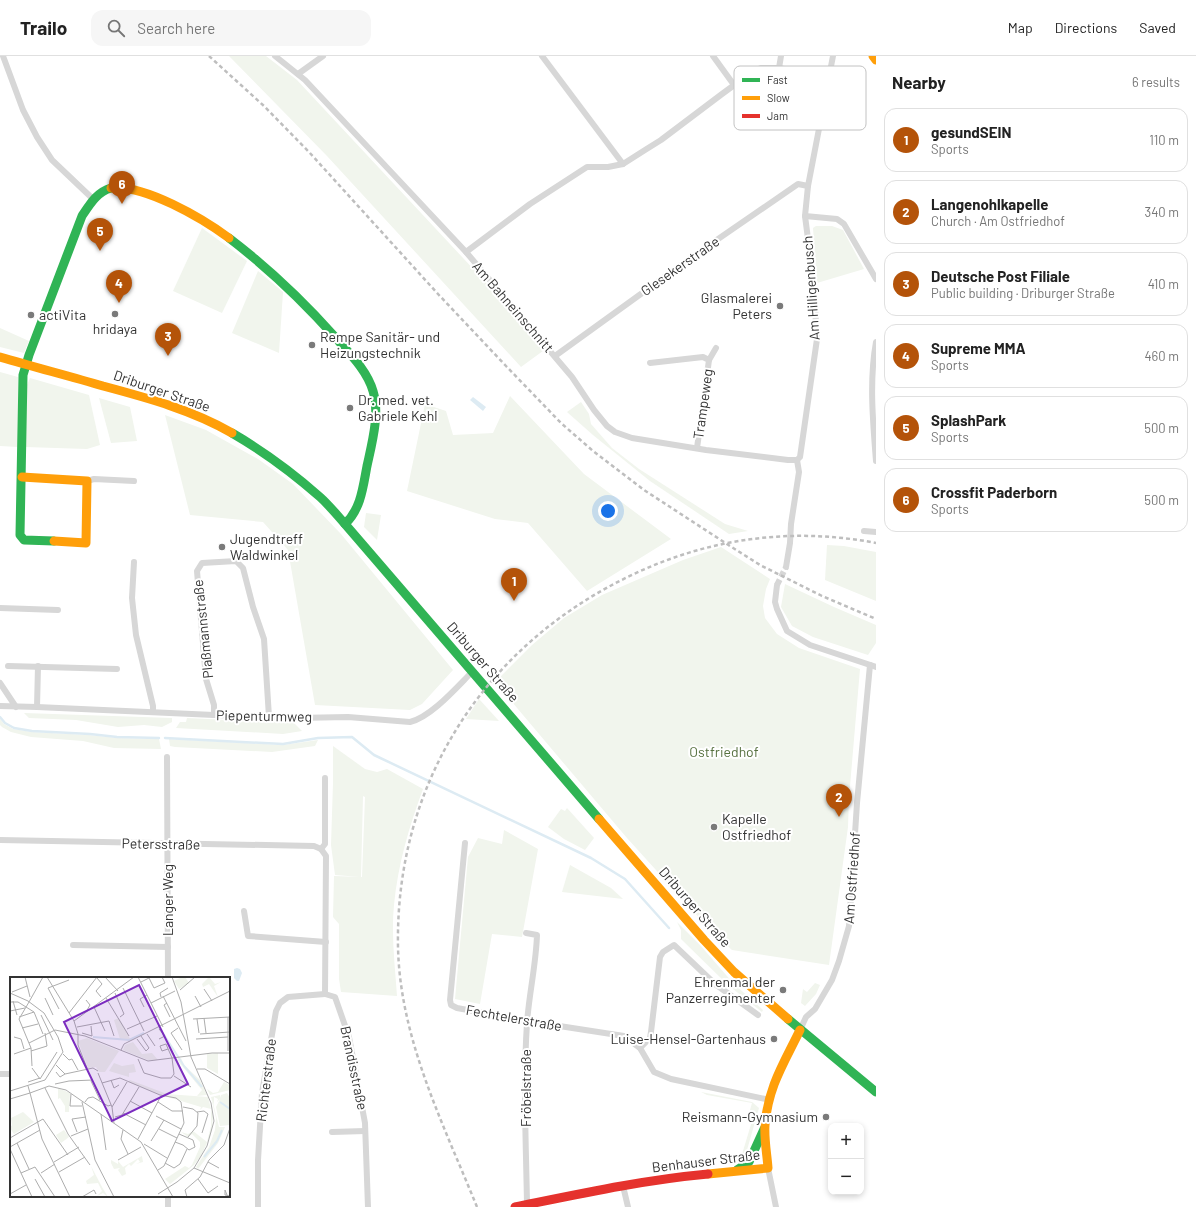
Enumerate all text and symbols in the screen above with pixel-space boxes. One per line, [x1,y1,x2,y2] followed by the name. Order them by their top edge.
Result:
[91,10,371,46] search box
[20,16,67,39] text: Trailo
[105,17,127,39] icon: search
[137,19,215,37] text: Search here
[1008,19,1033,36] text: Map
[1055,19,1117,36] text: Directions
[1139,19,1176,36] text: Saved
[734,66,866,130] legend
[892,72,946,92] text: Nearby
[767,73,788,86] text: Fast
[1132,74,1180,90] text: 6 results
[767,91,790,104] text: Slow
[767,109,788,122] text: Jam
[931,123,1011,141] text: gesundSEIN
[904,132,908,148] text: 1
[1149,132,1179,148] text: 110 m
[931,141,969,157] text: Sports
[109,171,135,204] pin: 6
[931,195,1048,213] text: Langenohlkapelle
[902,204,910,220] text: 2
[1144,204,1179,220] text: 340 m
[931,213,1065,229] text: Church · Am Ostfriedhof
[87,218,113,251] pin: 5
[637,232,722,299] street label: Glesekerstraße
[798,235,823,341] street label: Am Hilligenbusch
[469,258,558,356] street label: Am Bahneinschnitt
[931,267,1070,285] text: Deutsche Post Filiale
[106,270,132,303] pin: 4
[902,276,910,292] text: 3
[1148,276,1179,292] text: 410 m
[931,285,1115,301] text: Public building · Driburger Straße
[701,289,772,322] place label: Glasmalerei Peters
[775,301,785,311] marker: Glasmalerei Peters
[39,306,86,323] place label: actiVita
[110,309,120,319] marker: hridaya
[26,310,36,320] marker: actiVita
[93,320,137,337] place label: hridaya
[155,323,181,356] pin: 3
[320,328,440,361] place label: Rempe Sanitär- und Heizungstechnik
[931,339,1026,357] text: Supreme MMA
[307,340,317,350] marker: Rempe Sanitär- und Heizungstechnik
[902,348,910,364] text: 4
[1144,348,1179,364] text: 460 m
[931,357,969,373] text: Sports
[112,366,213,415] street label: Driburger Straße
[689,368,716,440] street label: Trampeweg
[358,391,437,424] place label: Dr. med. vet. Gabriele Kehl
[345,403,355,413] marker: Dr. med. vet. Gabriele Kehl
[931,411,1006,429] text: SplashPark
[902,420,910,436] text: 5
[1144,420,1179,436] text: 500 m
[931,429,969,445] text: Sports
[931,483,1057,501] text: Crossfit Paderborn
[903,492,909,508] text: 6
[1144,492,1179,508] text: 500 m
[598,501,618,521] your location
[931,501,969,517] text: Sports
[230,530,303,563] place label: Jugendtreff Waldwinkel
[217,542,227,552] marker: Jugendtreff Waldwinkel
[501,568,527,601] pin: 1
[189,579,216,679] street label: Plaßmannstraße
[444,618,523,705] street label: Driburger Straße
[216,706,312,725] street label: Piepenturmweg
[689,743,759,760] park label: Ostfriedhof
[826,784,852,817] pin: 2
[722,810,791,843] place label: Kapelle Ostfriedhof
[709,822,719,832] marker: Kapelle Ostfriedhof
[840,831,863,925] street label: Am Ostfriedhof
[122,834,200,853] street label: Petersstraße
[656,863,735,950] street label: Driburger Straße
[159,864,176,936] street label: Langer Weg
[666,973,775,1006] place label: Ehrenmal der Panzerregimenter
[10,977,230,1197] inset map
[778,985,788,995] marker: Ehrenmal der Panzerregimenter
[465,1001,563,1034] street label: Fechtelerstraße
[337,1024,372,1111] street label: Brandisstraße
[610,1030,766,1047] place label: Luise-Hensel-Gartenhaus
[769,1034,779,1044] marker: Luise-Hensel-Gartenhaus
[252,1037,279,1122] street label: Richterstraße
[517,1049,534,1127] street label: Fröbelstraße
[682,1108,818,1125] place label: Reismann-Gymnasium
[821,1112,831,1122] marker: Reismann-Gymnasium
[828,1123,864,1195] map controls
[828,1123,864,1159] button: +
[651,1145,761,1176] street label: Benhauser Straße
[828,1159,864,1195] button: −

